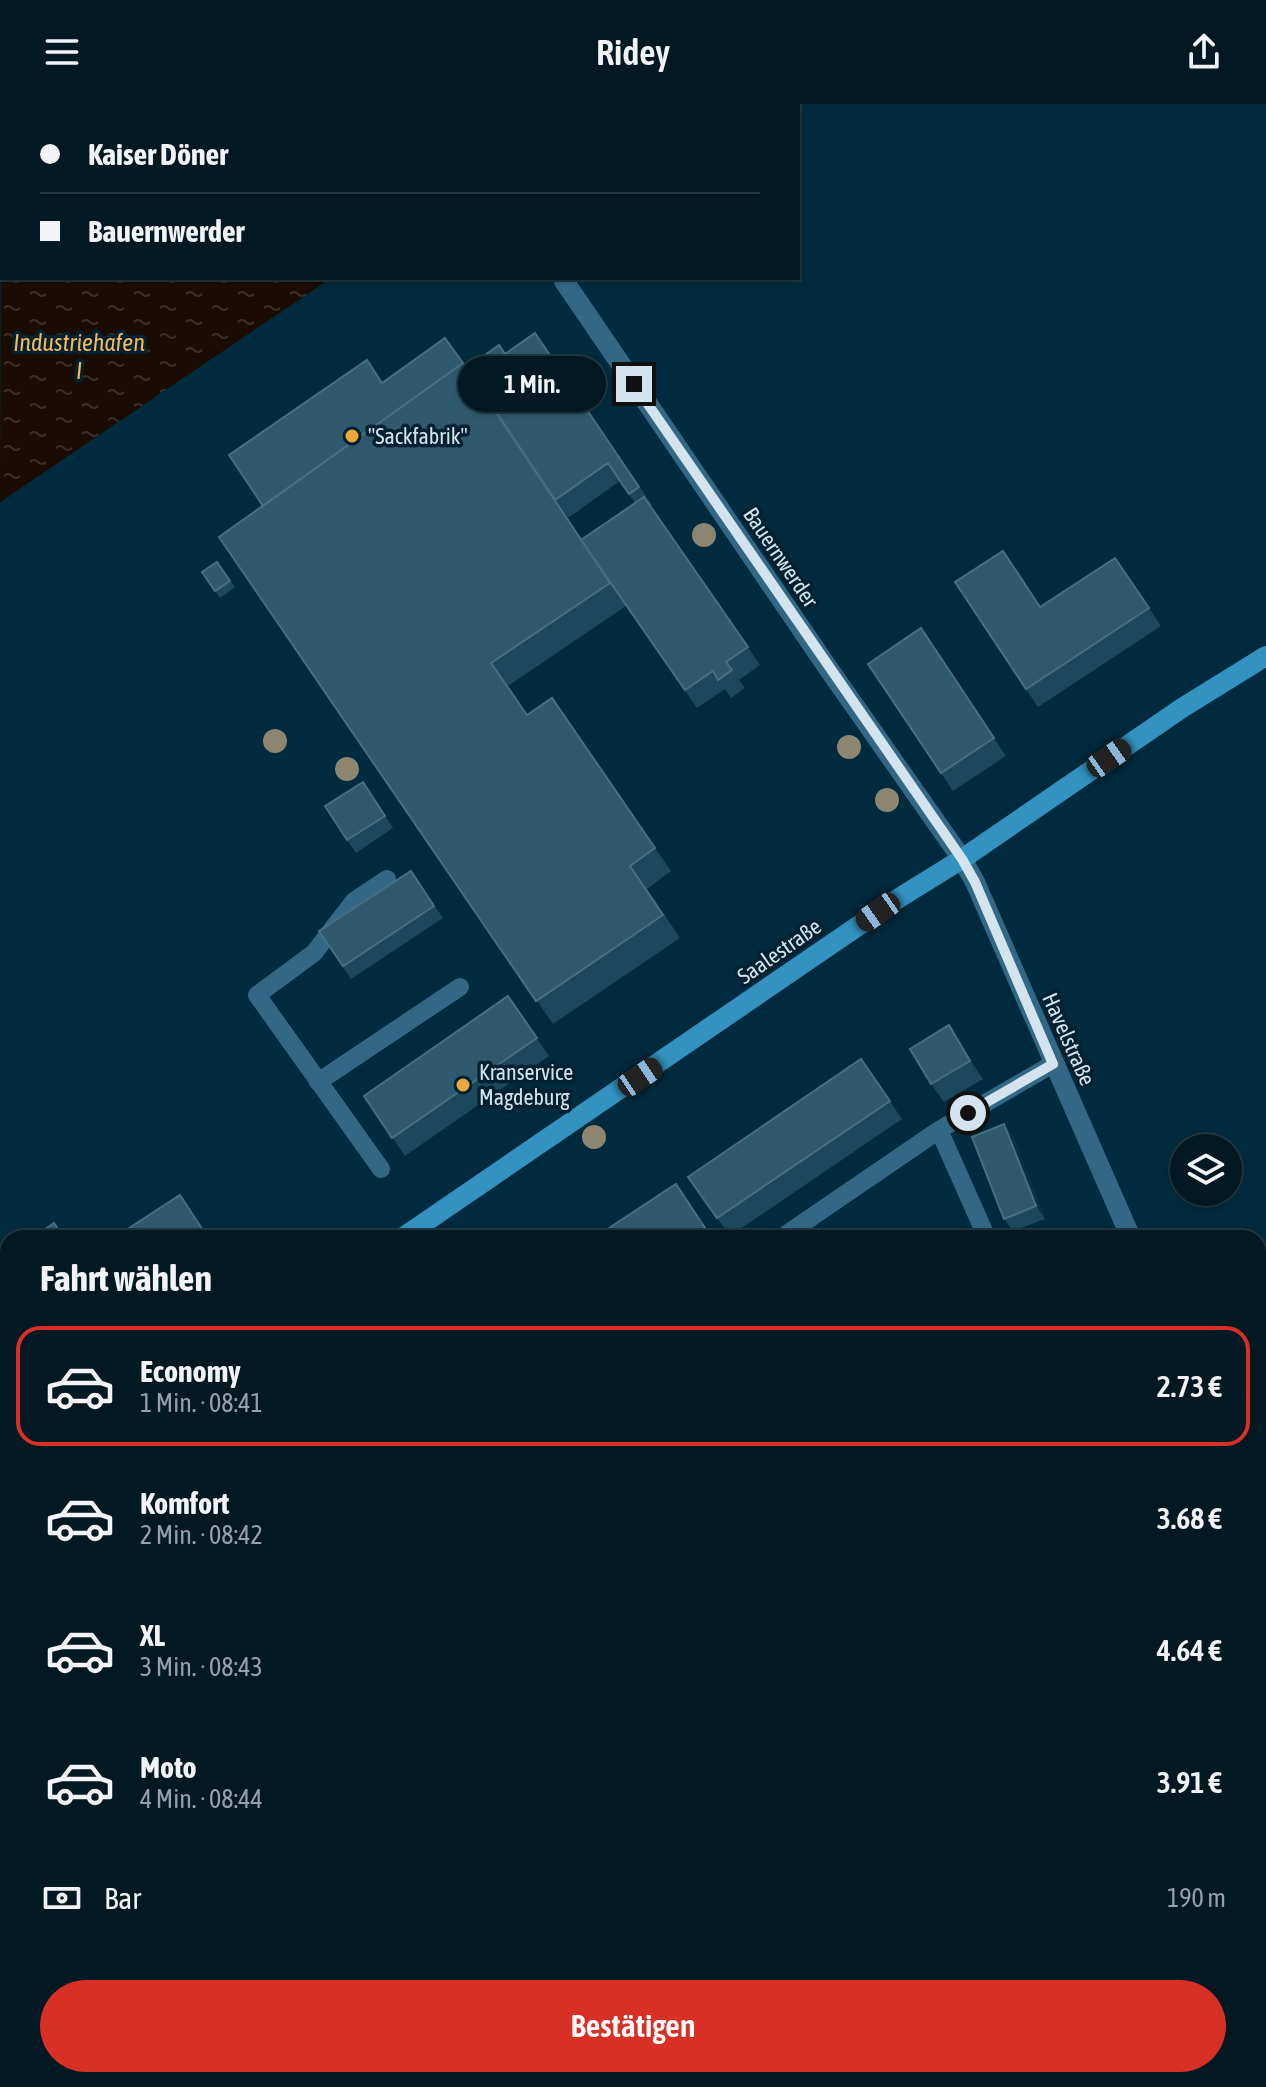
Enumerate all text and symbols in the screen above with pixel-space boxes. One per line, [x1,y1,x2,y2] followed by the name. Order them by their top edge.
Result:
[40,30,84,74] icon: menu
[1182,30,1226,74] icon: share
[596,31,670,73] text: Ridey
[88,137,228,171] text: Kaiser Döner
[88,214,244,248] text: Bauernwerder
[13,329,145,384] water label: Industriehafen I
[458,356,606,412] callout: 1 Min.
[616,366,652,402] route end
[504,369,560,399] text: 1 Min.
[368,423,468,449] place label: "Sackfabrik"
[343,427,361,445] marker: "Sackfabrik"
[738,502,824,612] street label: Bauernwerder
[1082,734,1136,782] car
[851,888,905,936] car
[732,913,826,989] street label: Saalestraße
[1037,989,1101,1089] street label: Havelstraße
[613,1054,667,1100] car
[479,1059,573,1110] place label: Kranservice Magdeburg
[454,1076,472,1094] marker: Kranservice Magdeburg
[950,1095,986,1131] route start
[1170,1134,1242,1206] map controls
[1170,1134,1242,1206] button: layers
[40,1257,212,1299] text: Fahrt wählen
[44,1350,116,1422] icon: car
[140,1354,241,1388] text: Economy
[1157,1369,1222,1403] text: 2.73 €
[140,1388,263,1418] text: 1 Min. · 08:41
[44,1482,116,1554] icon: car
[140,1486,229,1520] text: Komfort
[1157,1501,1222,1535] text: 3.68 €
[140,1520,263,1550] text: 2 Min. · 08:42
[44,1614,116,1686] icon: car
[140,1618,165,1652] text: XL
[1157,1633,1222,1667] text: 4.64 €
[140,1652,263,1682] text: 3 Min. · 08:43
[44,1746,116,1818] icon: car
[140,1750,197,1784] text: Moto
[1157,1765,1222,1799] text: 3.91 €
[140,1784,263,1814] text: 4 Min. · 08:44
[40,1876,84,1920] icon: cash
[104,1881,141,1915] text: Bar
[1167,1883,1226,1913] text: 190 m
[40,1980,1226,2072] button: Bestätigen

